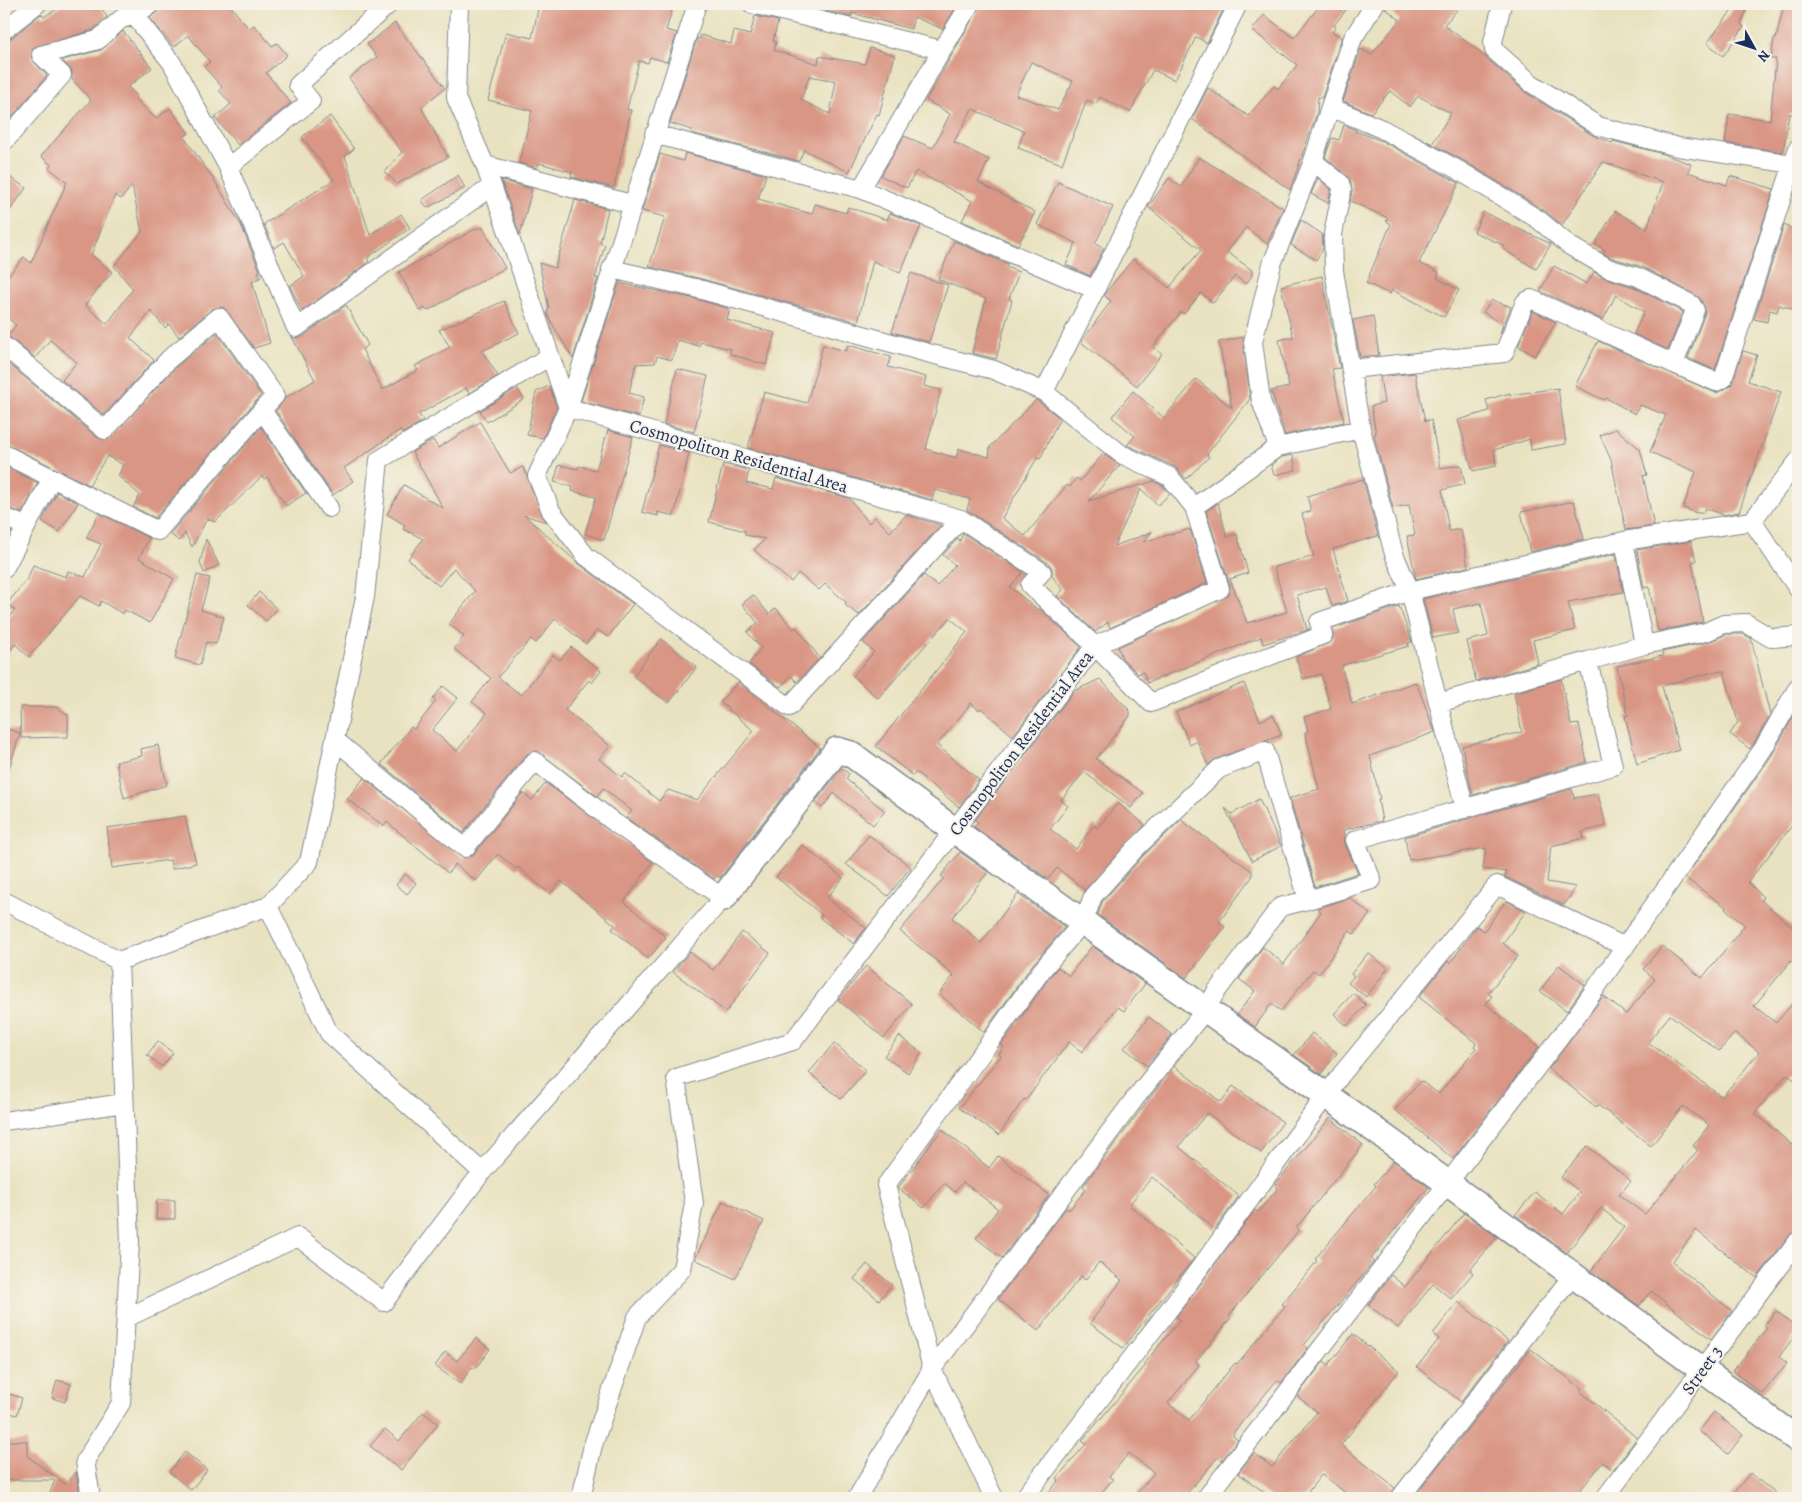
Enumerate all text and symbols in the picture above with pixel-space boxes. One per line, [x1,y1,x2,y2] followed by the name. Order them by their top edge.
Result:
[1730,22,1780,72] north arrow
[1753,46,1774,66] text: N
[627,413,852,499] street label: Cosmopoliton Residential Area
[943,645,1099,841] street label: Cosmopoliton Residential Area
[1676,1341,1728,1399] street label: Street 3

